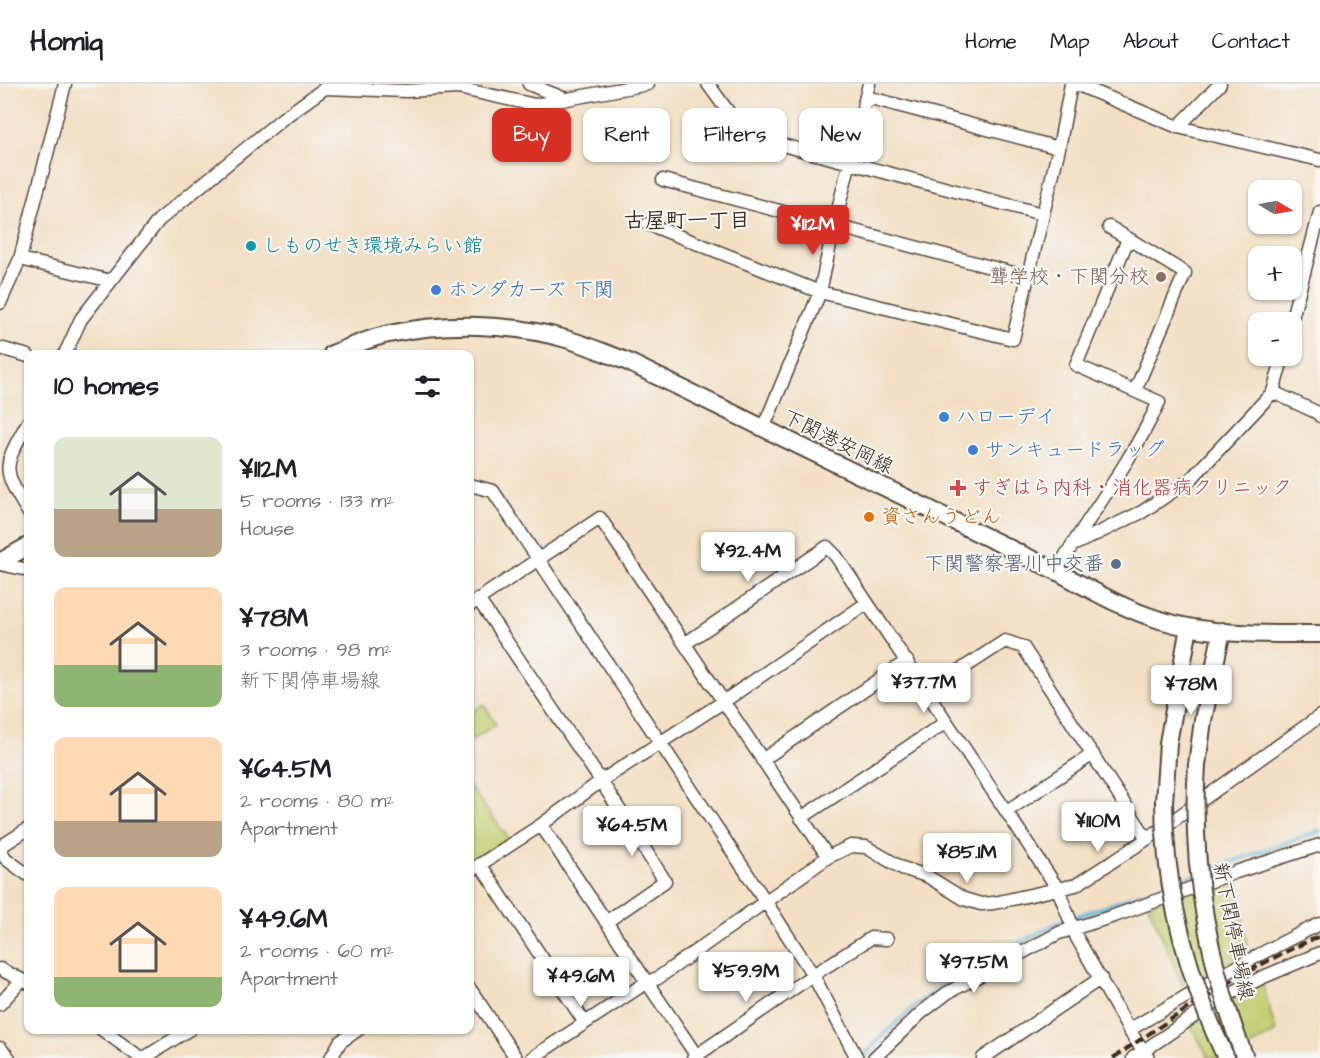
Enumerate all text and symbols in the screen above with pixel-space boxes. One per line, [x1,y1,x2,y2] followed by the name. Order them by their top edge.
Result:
[30,22,103,61] text: Homiq
[965,27,1017,56] text: Home
[1050,27,1090,56] text: Map
[1123,27,1179,56] text: About
[1212,27,1290,56] text: Contact
[492,108,571,162] chip: Buy
[583,108,670,162] chip: Rent
[682,108,787,162] chip: Filters
[799,108,883,162] chip: New
[1248,180,1302,234] north arrow
[1248,180,1302,366] map controls
[771,205,855,256] pin: ¥112M
[624,206,750,235] district label: 古屋町一丁目
[791,210,835,238] text: ¥112M
[263,232,483,260] place label: しものせき環境みらい館
[244,239,258,253] marker: しものせき環境みらい館
[1248,246,1302,300] button: +
[989,263,1149,291] place label: 聾学校・下関分校
[1154,270,1168,284] marker: 聾学校・下関分校
[448,276,614,304] place label: ホンダカーズ 下関
[429,283,443,297] marker: ホンダカーズ 下関
[1248,312,1302,366] button: −
[54,368,159,404] text: 10 homes
[411,370,444,403] icon: filters
[778,403,898,481] street label: 下関港安岡線
[956,403,1055,431] place label: ハローデイ
[937,410,951,424] marker: ハローデイ
[985,436,1165,464] place label: サンキュードラッグ
[966,443,980,457] marker: サンキュードラッグ
[240,451,297,487] text: ¥112M
[102,461,174,533] icon: home
[972,474,1292,502] place label: すぎはら内科・消化器病クリニック
[949,479,967,497] marker: すぎはら内科・消化器病クリニック
[240,487,394,515] text: 5 rooms · 133 m²
[881,503,1001,531] place label: 資さんうどん
[862,510,876,524] marker: 資さんうどん
[240,515,294,543] text: House
[699,532,797,583] pin: ¥92.4M
[715,537,781,565] text: ¥92.4M
[924,550,1104,578] place label: 下関警察署川中交番
[1109,557,1123,571] marker: 下関警察署川中交番
[240,600,308,636] text: ¥78M
[102,611,174,683] icon: home
[240,636,392,664] text: 3 rooms · 98 m²
[875,663,973,714] pin: ¥37.7M
[1155,665,1227,716] pin: ¥78M
[240,667,380,695] text: 新下関停車場線
[892,668,956,696] text: ¥37.7M
[1165,670,1217,698] text: ¥78M
[240,751,331,787] text: ¥64.5M
[102,761,174,833] icon: home
[240,787,394,815] text: 2 rooms · 80 m²
[1056,802,1140,853] pin: ¥110M
[583,806,681,857] pin: ¥64.5M
[1076,807,1120,835] text: ¥110M
[597,811,667,839] text: ¥64.5M
[240,815,338,843] text: Apartment
[918,833,1016,884] pin: ¥85.1M
[937,838,997,866] text: ¥85.1M
[1206,860,1260,1002] street label: 新下関停車場線
[240,901,328,937] text: ¥49.6M
[102,911,174,983] icon: home
[240,937,394,965] text: 2 rooms · 60 m²
[925,943,1023,994] pin: ¥97.5M
[940,948,1008,976] text: ¥97.5M
[697,952,795,1003] pin: ¥59.9M
[532,957,630,1008] pin: ¥49.6M
[713,957,779,985] text: ¥59.9M
[547,962,615,990] text: ¥49.6M
[240,965,338,993] text: Apartment

